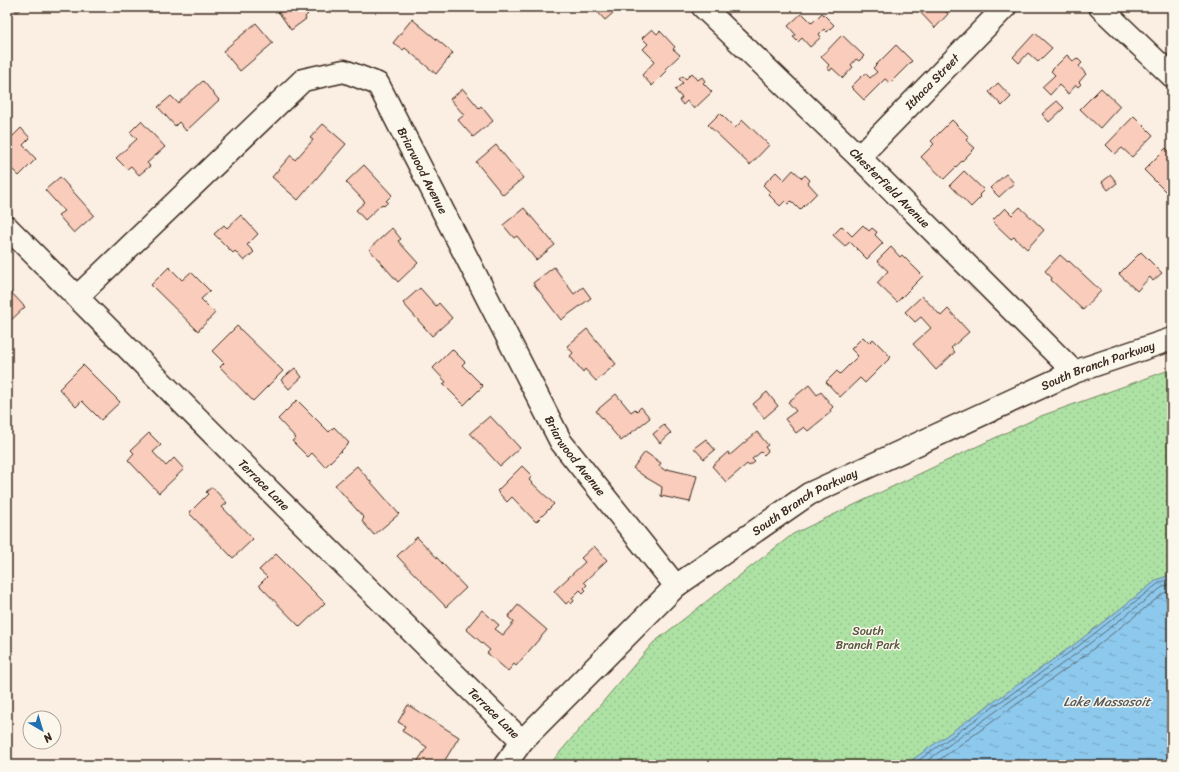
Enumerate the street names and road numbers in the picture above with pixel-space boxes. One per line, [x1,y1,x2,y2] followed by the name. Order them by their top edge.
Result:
[899,47,966,116] street label: Ithaca Street
[391,123,454,218] street label: Briarwood Avenue
[844,142,936,234] street label: Chesterfield Avenue
[1037,334,1159,397] street label: South Branch Parkway
[538,412,611,501] street label: Briarwood Avenue
[233,453,295,516] street label: Terrace Lane
[747,462,862,542] street label: South Branch Parkway
[462,682,525,744] street label: Terrace Lane

